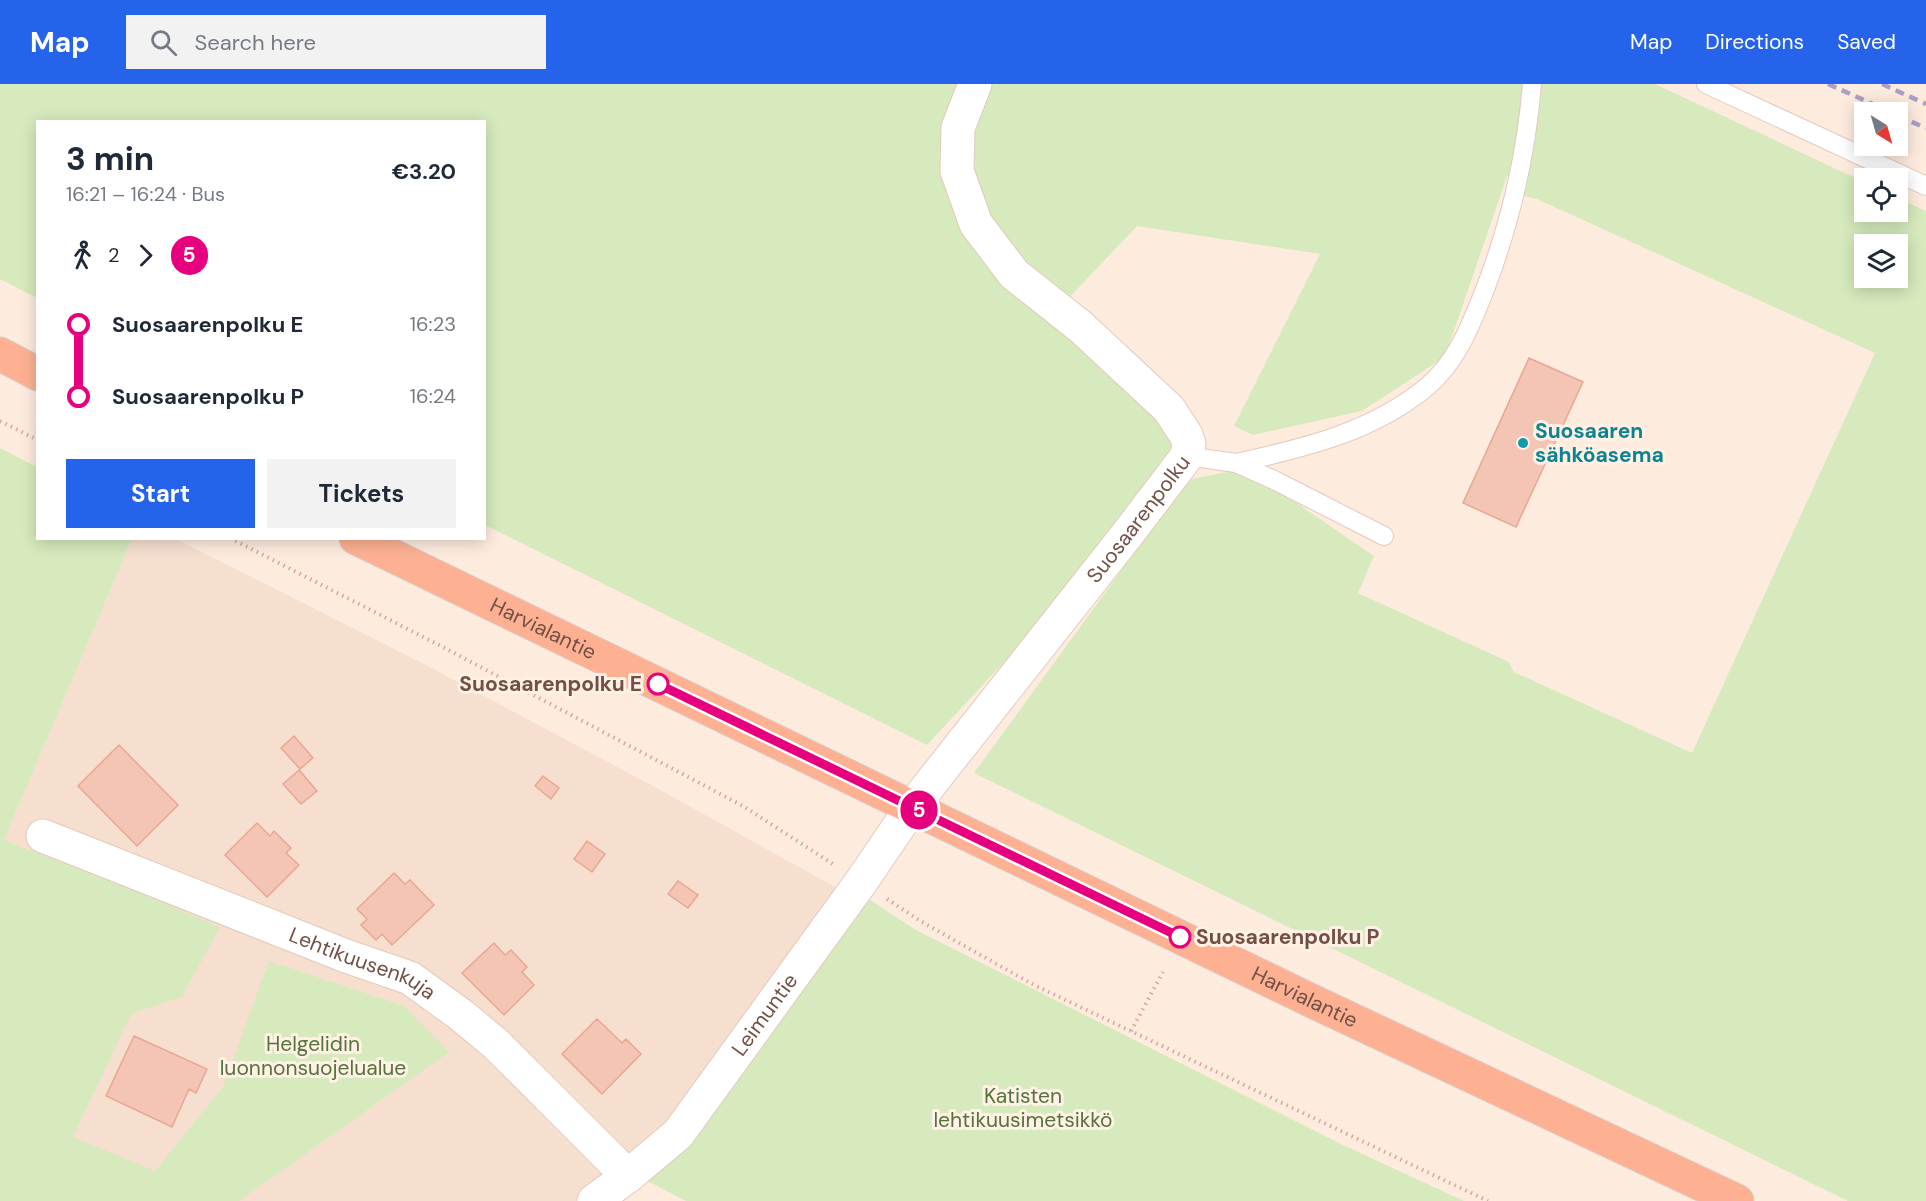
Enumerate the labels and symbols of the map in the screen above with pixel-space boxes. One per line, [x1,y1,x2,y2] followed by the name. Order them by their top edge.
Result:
[1854,102,1908,156] north arrow
[1535,417,1664,469] place label: Suosaaren sähköasema
[1516,436,1530,450] marker: Suosaaren sähköasema
[1080,449,1197,589] street label: Suosaarenpolku
[486,591,601,666] street label: Harvialantie
[459,670,642,698] place label: Suosaarenpolku E
[647,673,669,695] marker: Suosaarenpolku E
[900,790,938,830] line badge: 5
[285,921,441,1006] street label: Lehtikuusenkuja
[1196,923,1379,951] place label: Suosaarenpolku P
[1169,926,1191,948] marker: Suosaarenpolku P
[1247,960,1362,1035] street label: Harvialantie
[725,968,804,1062] street label: Leimuntie
[220,1030,406,1082] park label: Helgelidin luonnonsuojelualue
[933,1082,1113,1134] park label: Katisten lehtikuusimetsikkö

